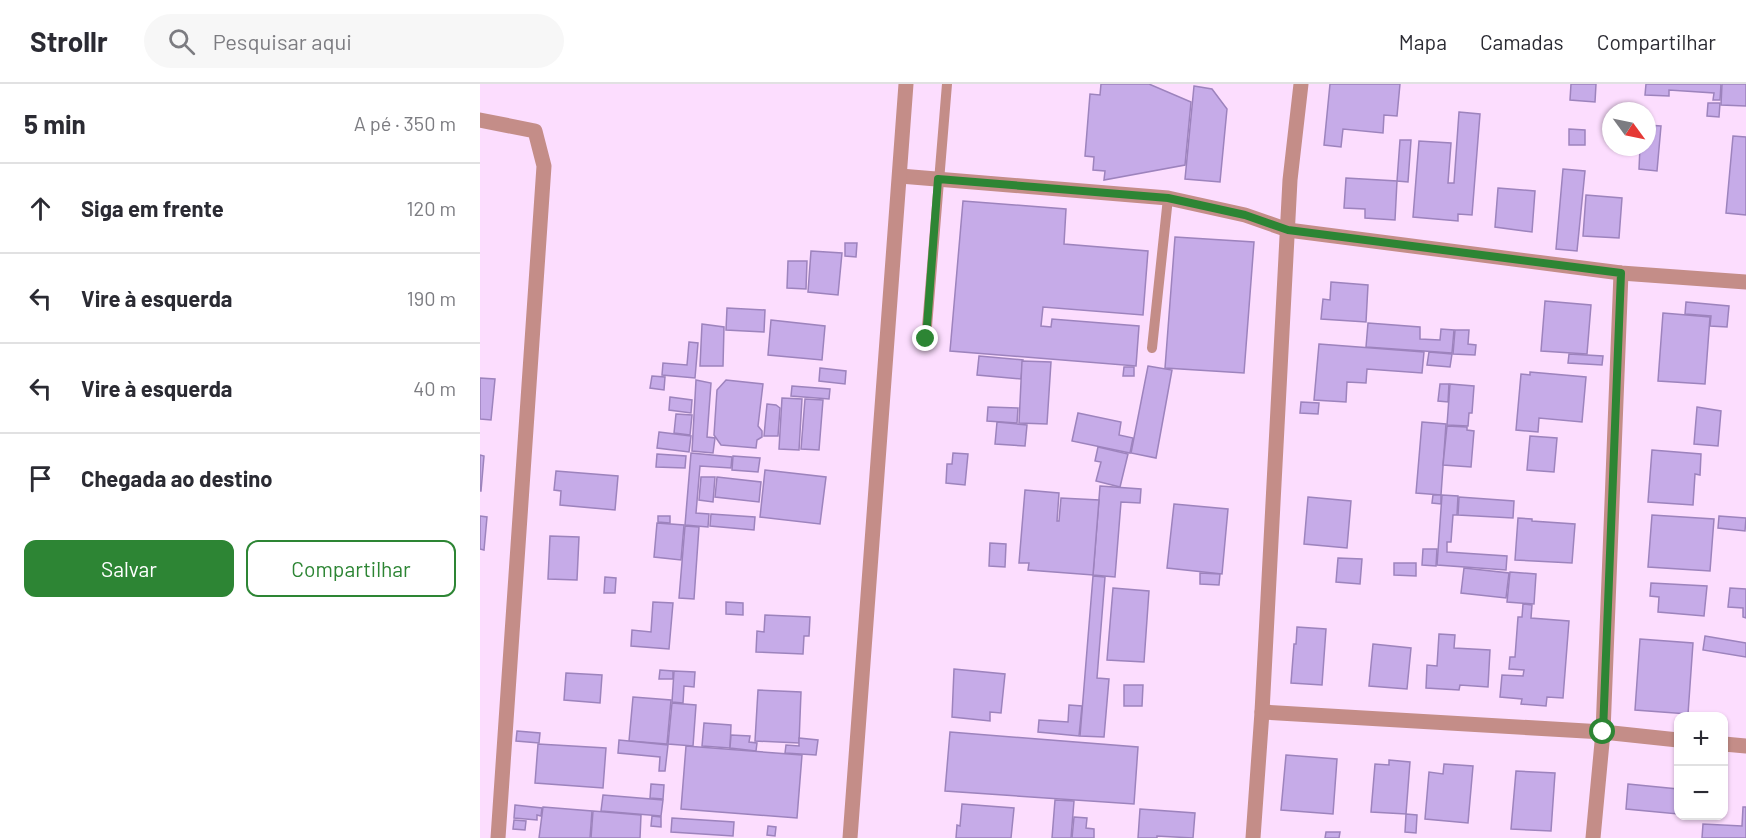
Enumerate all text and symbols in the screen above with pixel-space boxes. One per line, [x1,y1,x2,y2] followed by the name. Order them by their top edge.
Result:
[144,14,564,68] search box
[30,24,108,58] text: Strollr
[165,25,198,58] icon: search
[213,28,352,54] text: Pesquisar aqui
[1399,29,1447,54] text: Mapa
[1480,29,1564,54] text: Camadas
[1597,29,1716,54] text: Compartilhar
[1602,102,1656,156] north arrow
[24,108,86,139] text: 5 min
[354,111,456,135] text: A pé · 350 m
[24,192,57,225] icon: ahead
[81,195,224,221] text: Siga em frente
[406,196,456,220] text: 120 m
[24,282,57,315] icon: left
[81,285,232,311] text: Vire à esquerda
[407,286,456,310] text: 190 m
[912,325,938,351] route end
[24,372,57,405] icon: left
[81,375,232,401] text: Vire à esquerda
[413,376,456,400] text: 40 m
[24,462,57,495] icon: arrive
[81,465,272,491] text: Chegada ao destino
[24,540,234,597] button: Salvar
[246,540,456,597] button: Compartilhar
[1674,712,1728,820] map controls
[1674,712,1728,766] button: +
[1589,718,1615,744] route start
[1674,766,1728,820] button: −

